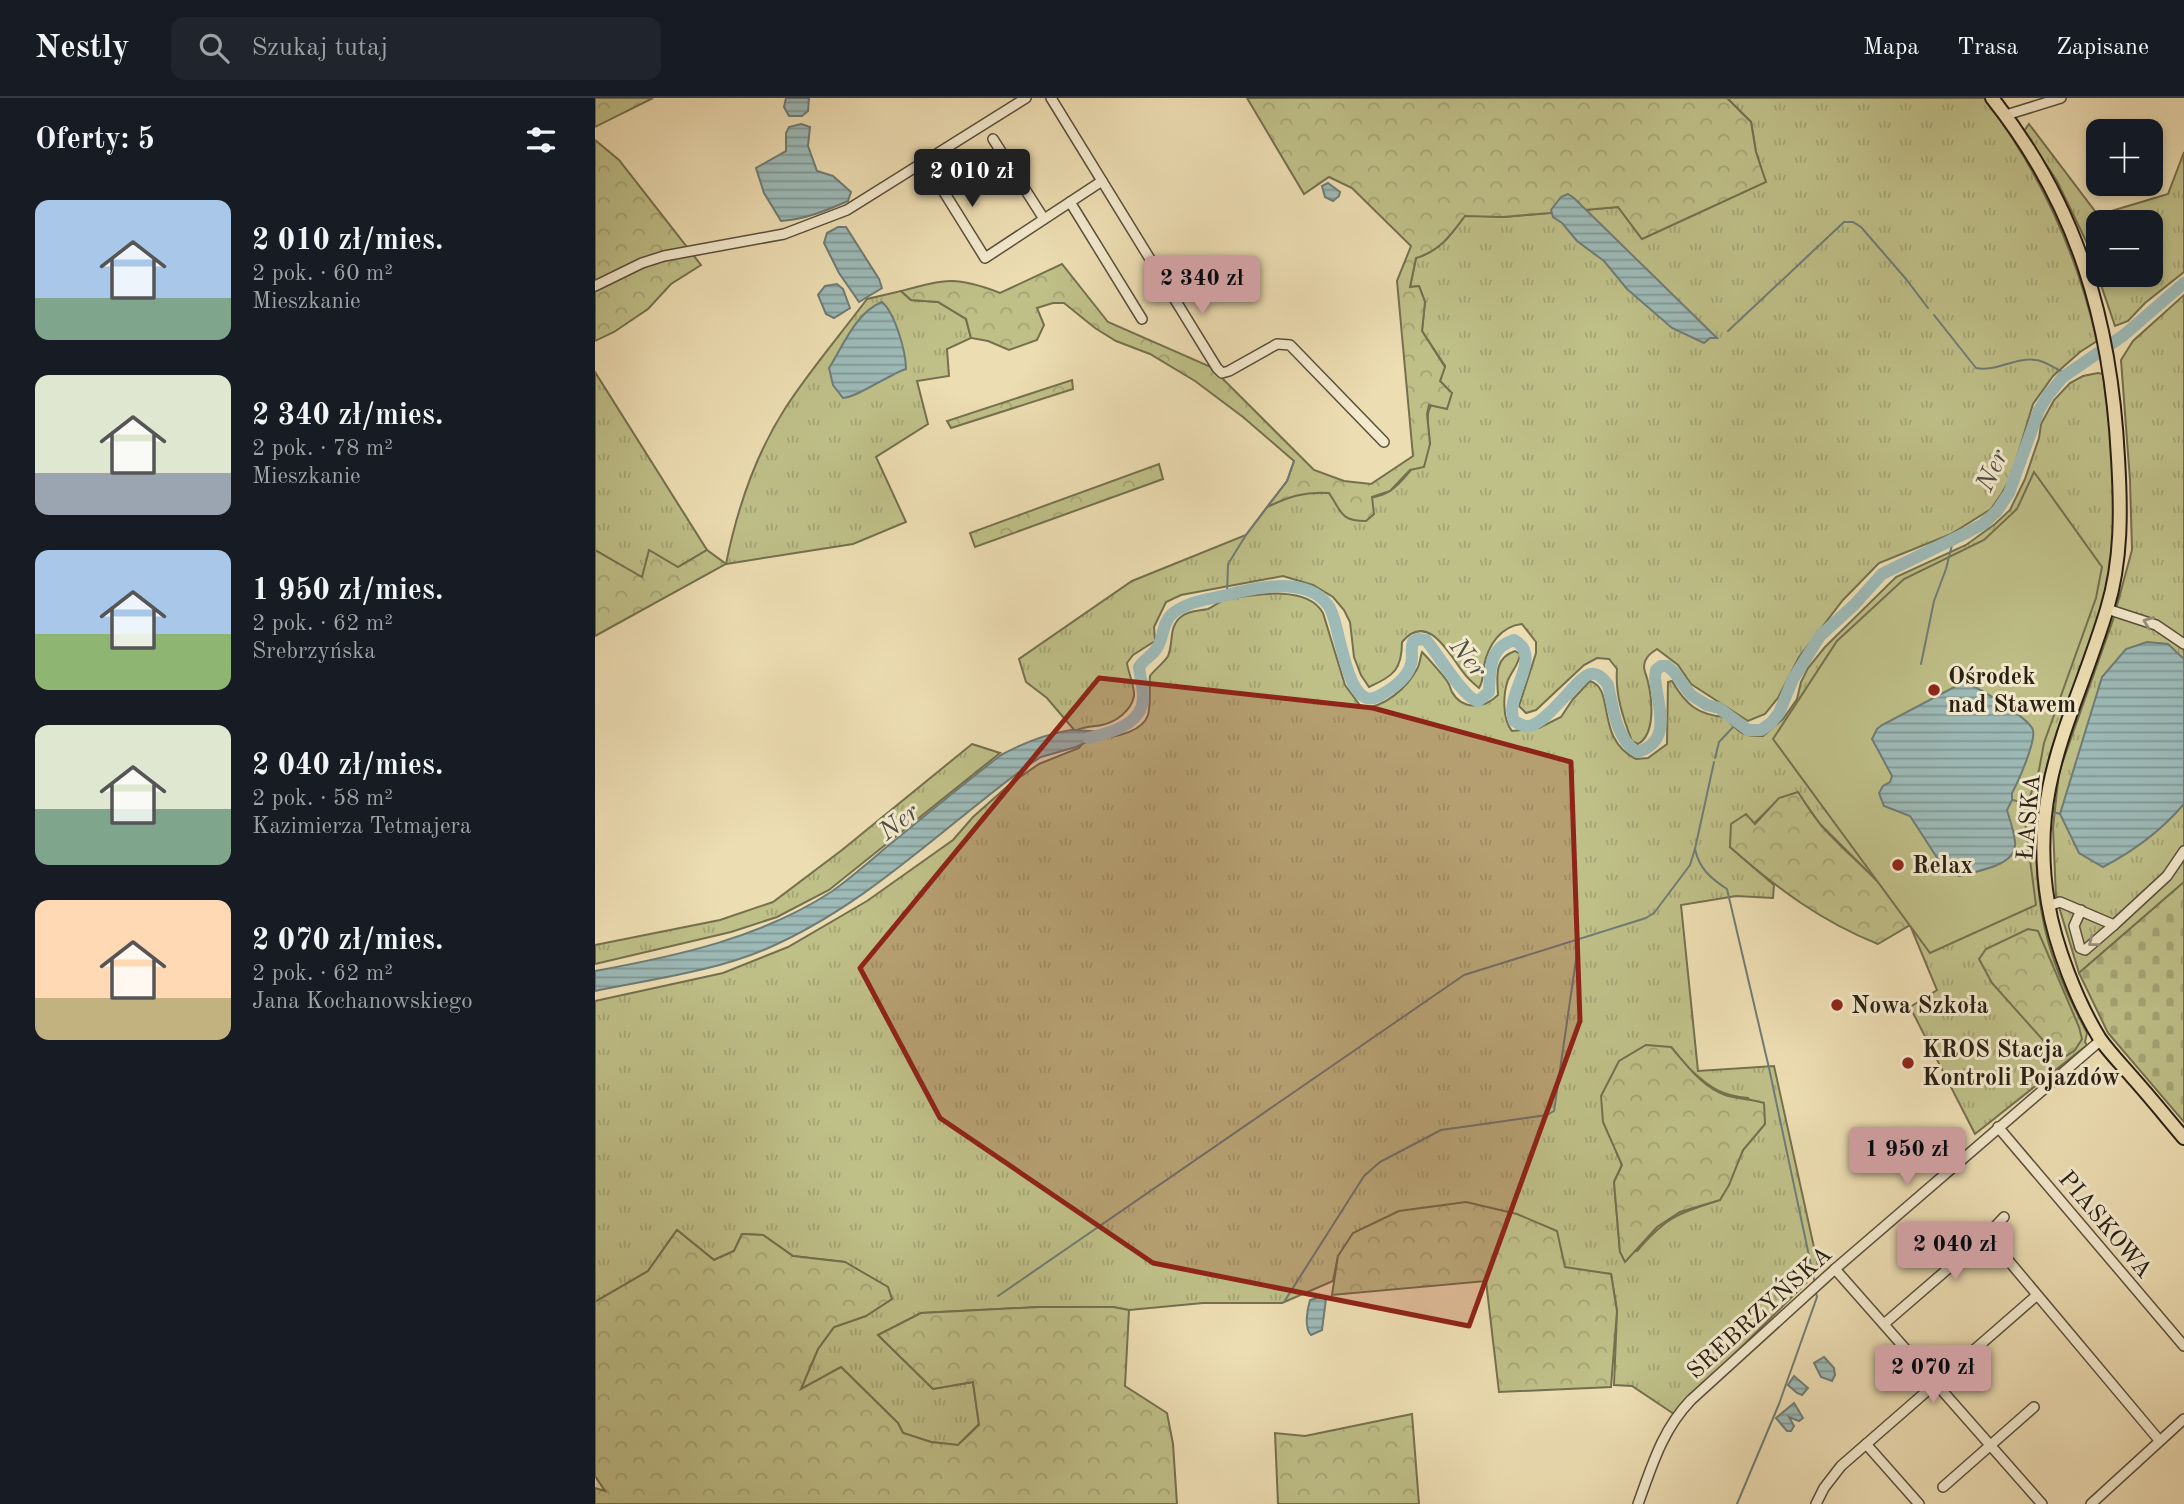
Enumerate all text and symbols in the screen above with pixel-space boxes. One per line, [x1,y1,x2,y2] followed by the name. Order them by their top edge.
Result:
[171,17,661,80] search box
[195,29,233,67] icon: search
[35,32,129,65] text: Nestly
[251,35,388,61] text: Szukaj tutaj
[1863,36,1919,60] text: Mapa
[1957,36,2018,60] text: Trasa
[2056,36,2149,60] text: Zapisane
[2086,119,2163,287] map controls
[2086,119,2163,196] button: +
[522,121,560,159] icon: filters
[35,125,155,155] text: Oferty: 5
[900,150,1044,209] pin: 2 010 zł
[930,160,1014,183] text: 2 010 zł
[2086,210,2163,287] button: −
[252,226,443,256] text: 2 010 zł/mies.
[91,228,175,312] icon: home
[1130,256,1274,316] pin: 2 340 zł
[252,262,393,285] text: 2 pok. · 60 m²
[1160,267,1244,290] text: 2 340 zł
[252,290,361,313] text: Mieszkanie
[252,401,443,431] text: 2 340 zł/mies.
[91,403,175,487] icon: home
[252,437,393,460] text: 2 pok. · 78 m²
[1972,445,2014,496] water label: Ner
[252,465,361,488] text: Mieszkanie
[252,576,443,606] text: 1 950 zł/mies.
[91,578,175,662] icon: home
[252,612,393,635] text: 2 pok. · 62 m²
[2142,617,2154,631] one-way arrow
[1443,633,1491,684] water label: Ner
[252,640,376,663] text: Srebrzyńska
[1948,666,2076,718] place label: Ośrodek nad Stawem
[1926,682,1942,698] marker: Ośrodek nad Stawem
[252,751,443,781] text: 2 040 zł/mies.
[91,753,175,837] icon: home
[2014,773,2046,861] street label: ŁASKA
[252,787,393,810] text: 2 pok. · 58 m²
[874,799,925,846] water label: Ner
[252,815,471,838] text: Kazimierza Tetmajera
[1912,855,1973,879] place label: Relax
[1890,857,1906,873] marker: Relax
[252,926,443,956] text: 2 070 zł/mies.
[91,928,175,1012] icon: home
[2088,934,2101,946] one-way arrow
[252,962,393,985] text: 2 pok. · 62 m²
[252,990,473,1013] text: Jana Kochanowskiego
[1851,995,1989,1019] place label: Nowa Szkoła
[1829,997,1845,1013] marker: Nowa Szkoła
[1922,1039,2121,1091] place label: KROS Stacja Kontroli Pojazdów
[1900,1055,1916,1071] marker: KROS Stacja Kontroli Pojazdów
[1835,1128,1979,1187] pin: 1 950 zł
[1865,1138,1949,1161] text: 1 950 zł
[2053,1167,2156,1283] street label: PIASKOWA
[1883,1222,2027,1282] pin: 2 040 zł
[1913,1233,1997,1256] text: 2 040 zł
[1680,1239,1837,1384] street label: SREBRZYŃSKA
[1861,1346,2005,1405] pin: 2 070 zł
[1891,1356,1975,1379] text: 2 070 zł

